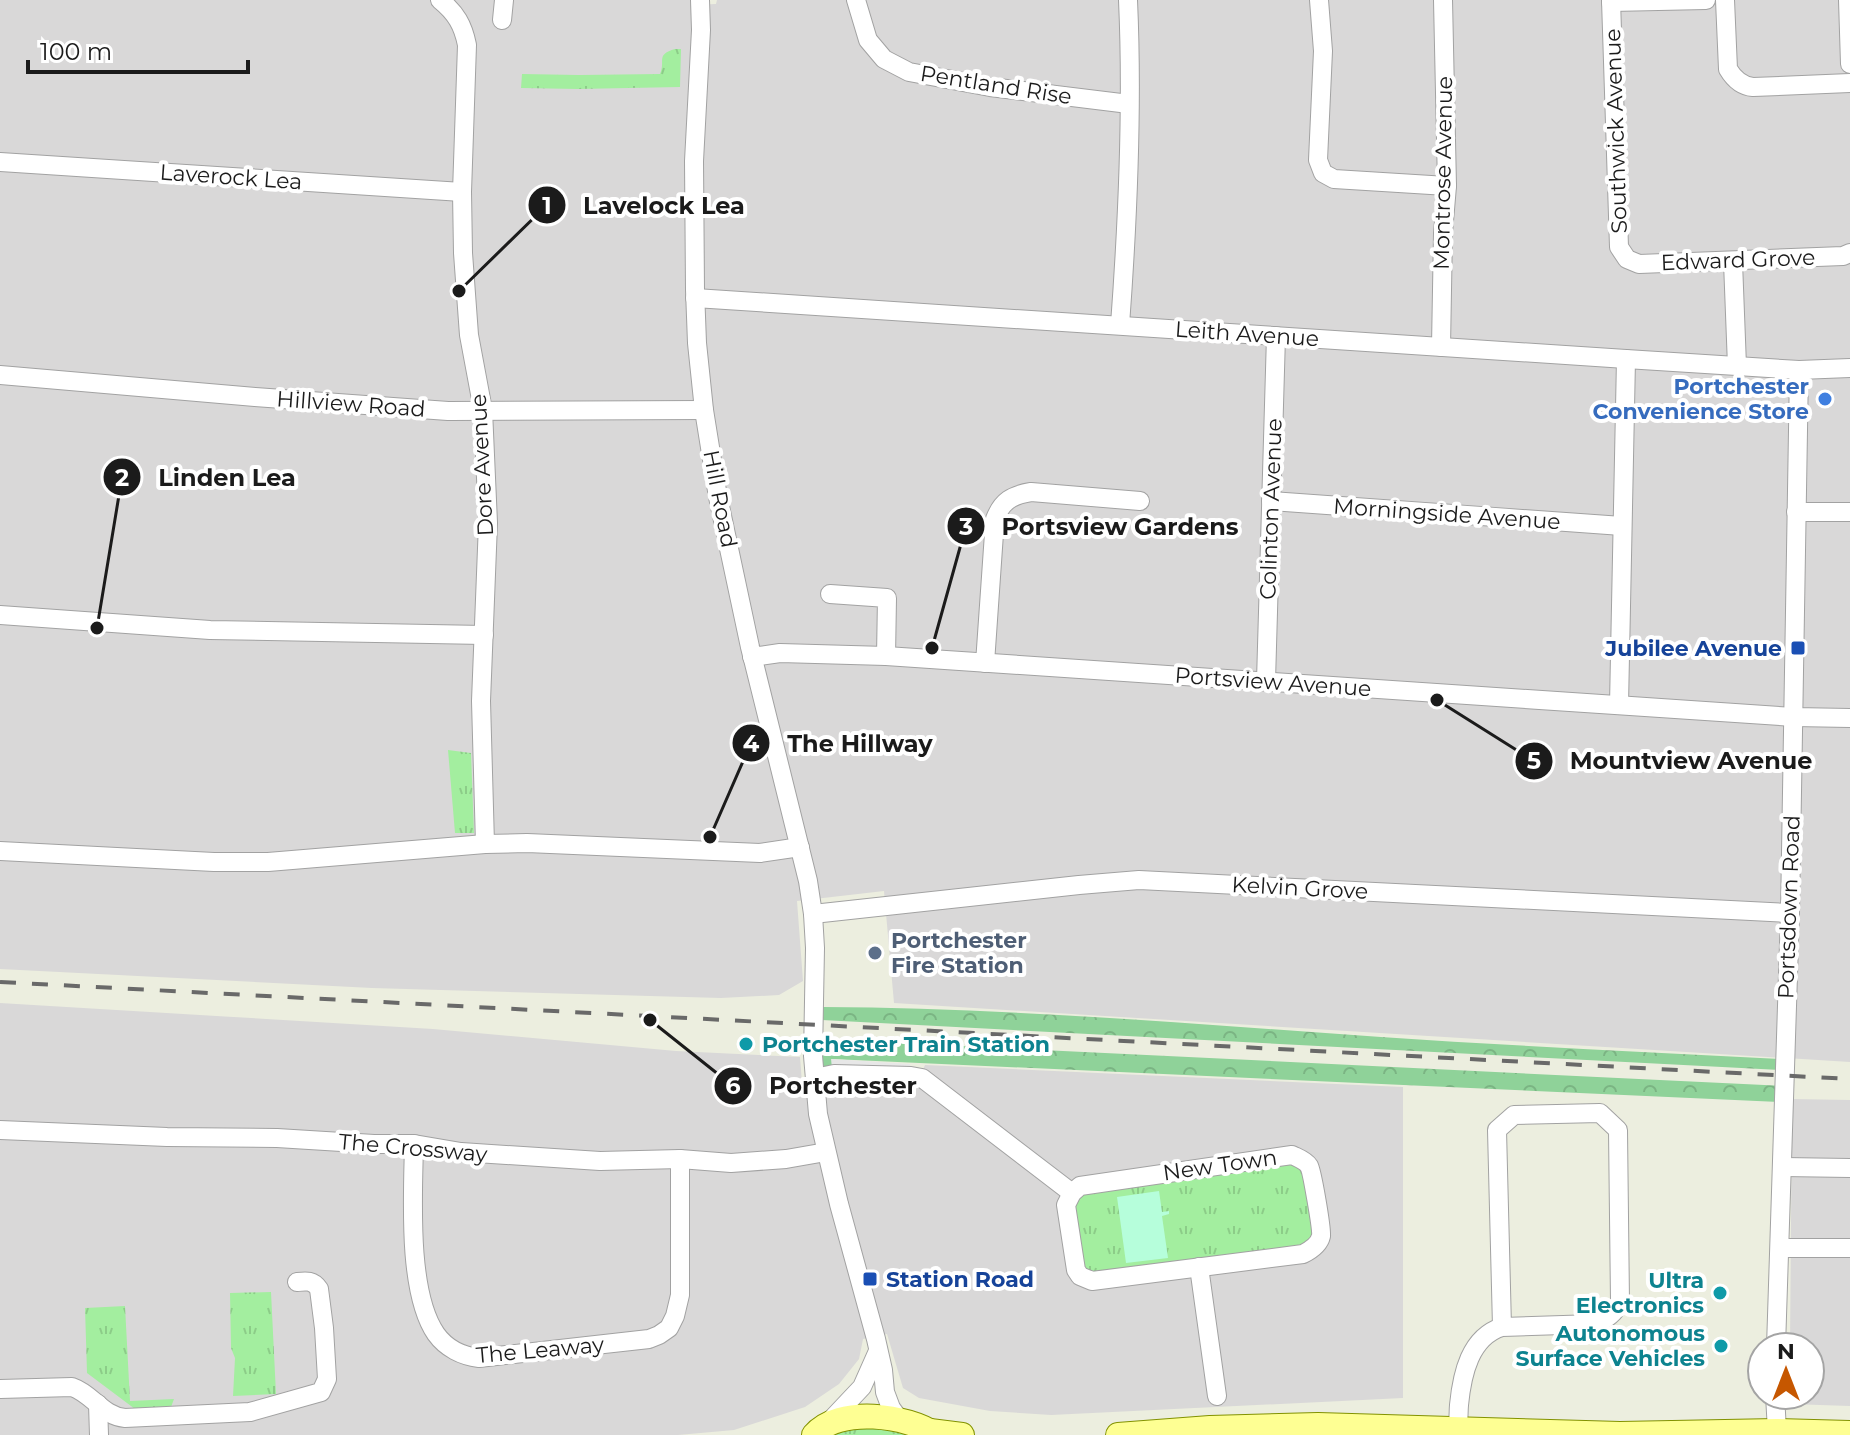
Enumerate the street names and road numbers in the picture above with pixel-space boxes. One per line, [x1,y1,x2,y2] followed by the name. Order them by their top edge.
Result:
[1599,28,1633,234] street label: Southwick Avenue
[918,60,1074,110] street label: Pentland Rise
[1428,76,1458,270] street label: Montrose Avenue
[159,159,303,195] street label: Laverock Lea
[1660,244,1816,276] street label: Edward Grove
[1174,315,1320,353] street label: Leith Avenue
[276,385,426,423] street label: Hillview Road
[465,393,499,537] street label: Dore Avenue
[1254,418,1288,600] street label: Colinton Avenue
[697,448,743,550] street label: Hill Road
[1332,493,1562,535] street label: Morningside Avenue
[1174,662,1372,702] street label: Portsview Avenue
[1772,815,1806,999] street label: Portsdown Road
[1231,871,1369,905] street label: Kelvin Grove
[338,1128,489,1168] street label: The Crossway
[1161,1144,1279,1186] street label: New Town
[475,1331,605,1369] street label: The Leaway

